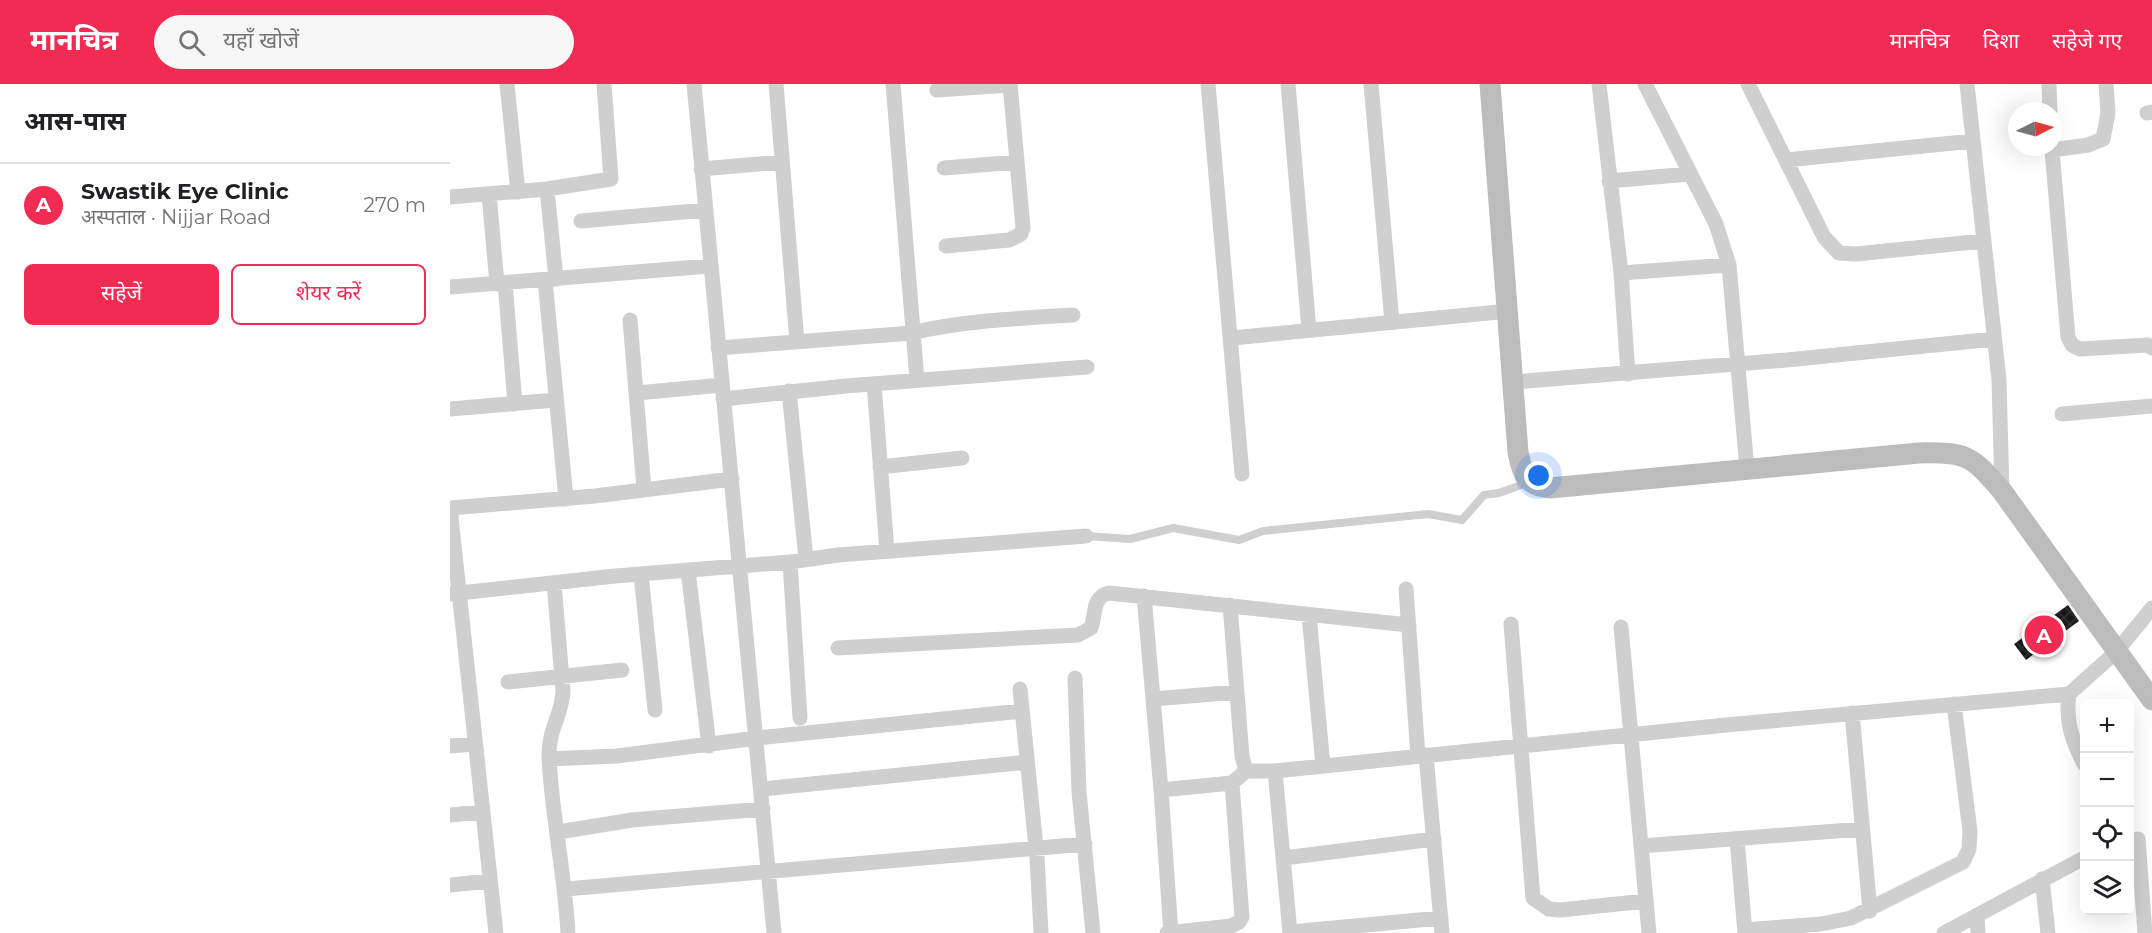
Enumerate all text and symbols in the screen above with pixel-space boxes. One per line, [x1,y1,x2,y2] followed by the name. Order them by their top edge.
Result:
[154,15,574,69] search box
[30,23,118,57] text: मानचित्र
[175,26,208,59] icon: search
[223,27,299,54] text: यहाँ खोजें
[1890,28,1950,53] text: मानचित्र
[1983,28,2019,53] text: दिशा
[2052,28,2122,53] text: सहेजे गए
[2008,102,2062,156] north arrow
[24,105,126,137] text: आस-पास
[81,178,289,205] text: Swastik Eye Clinic
[36,193,51,217] text: A
[364,193,426,217] text: 270 m
[81,205,271,229] text: अस्पताल · Nijjar Road
[24,264,219,325] button: सहेजें
[231,264,426,325] button: शेयर करें
[1524,461,1553,490] your location
[2024,612,2064,658] pin: A
[2080,699,2134,915] map controls
[2080,699,2134,753] button: +
[2080,753,2134,807] button: −
[2080,807,2134,861] button: locate
[2080,861,2134,915] button: layers

